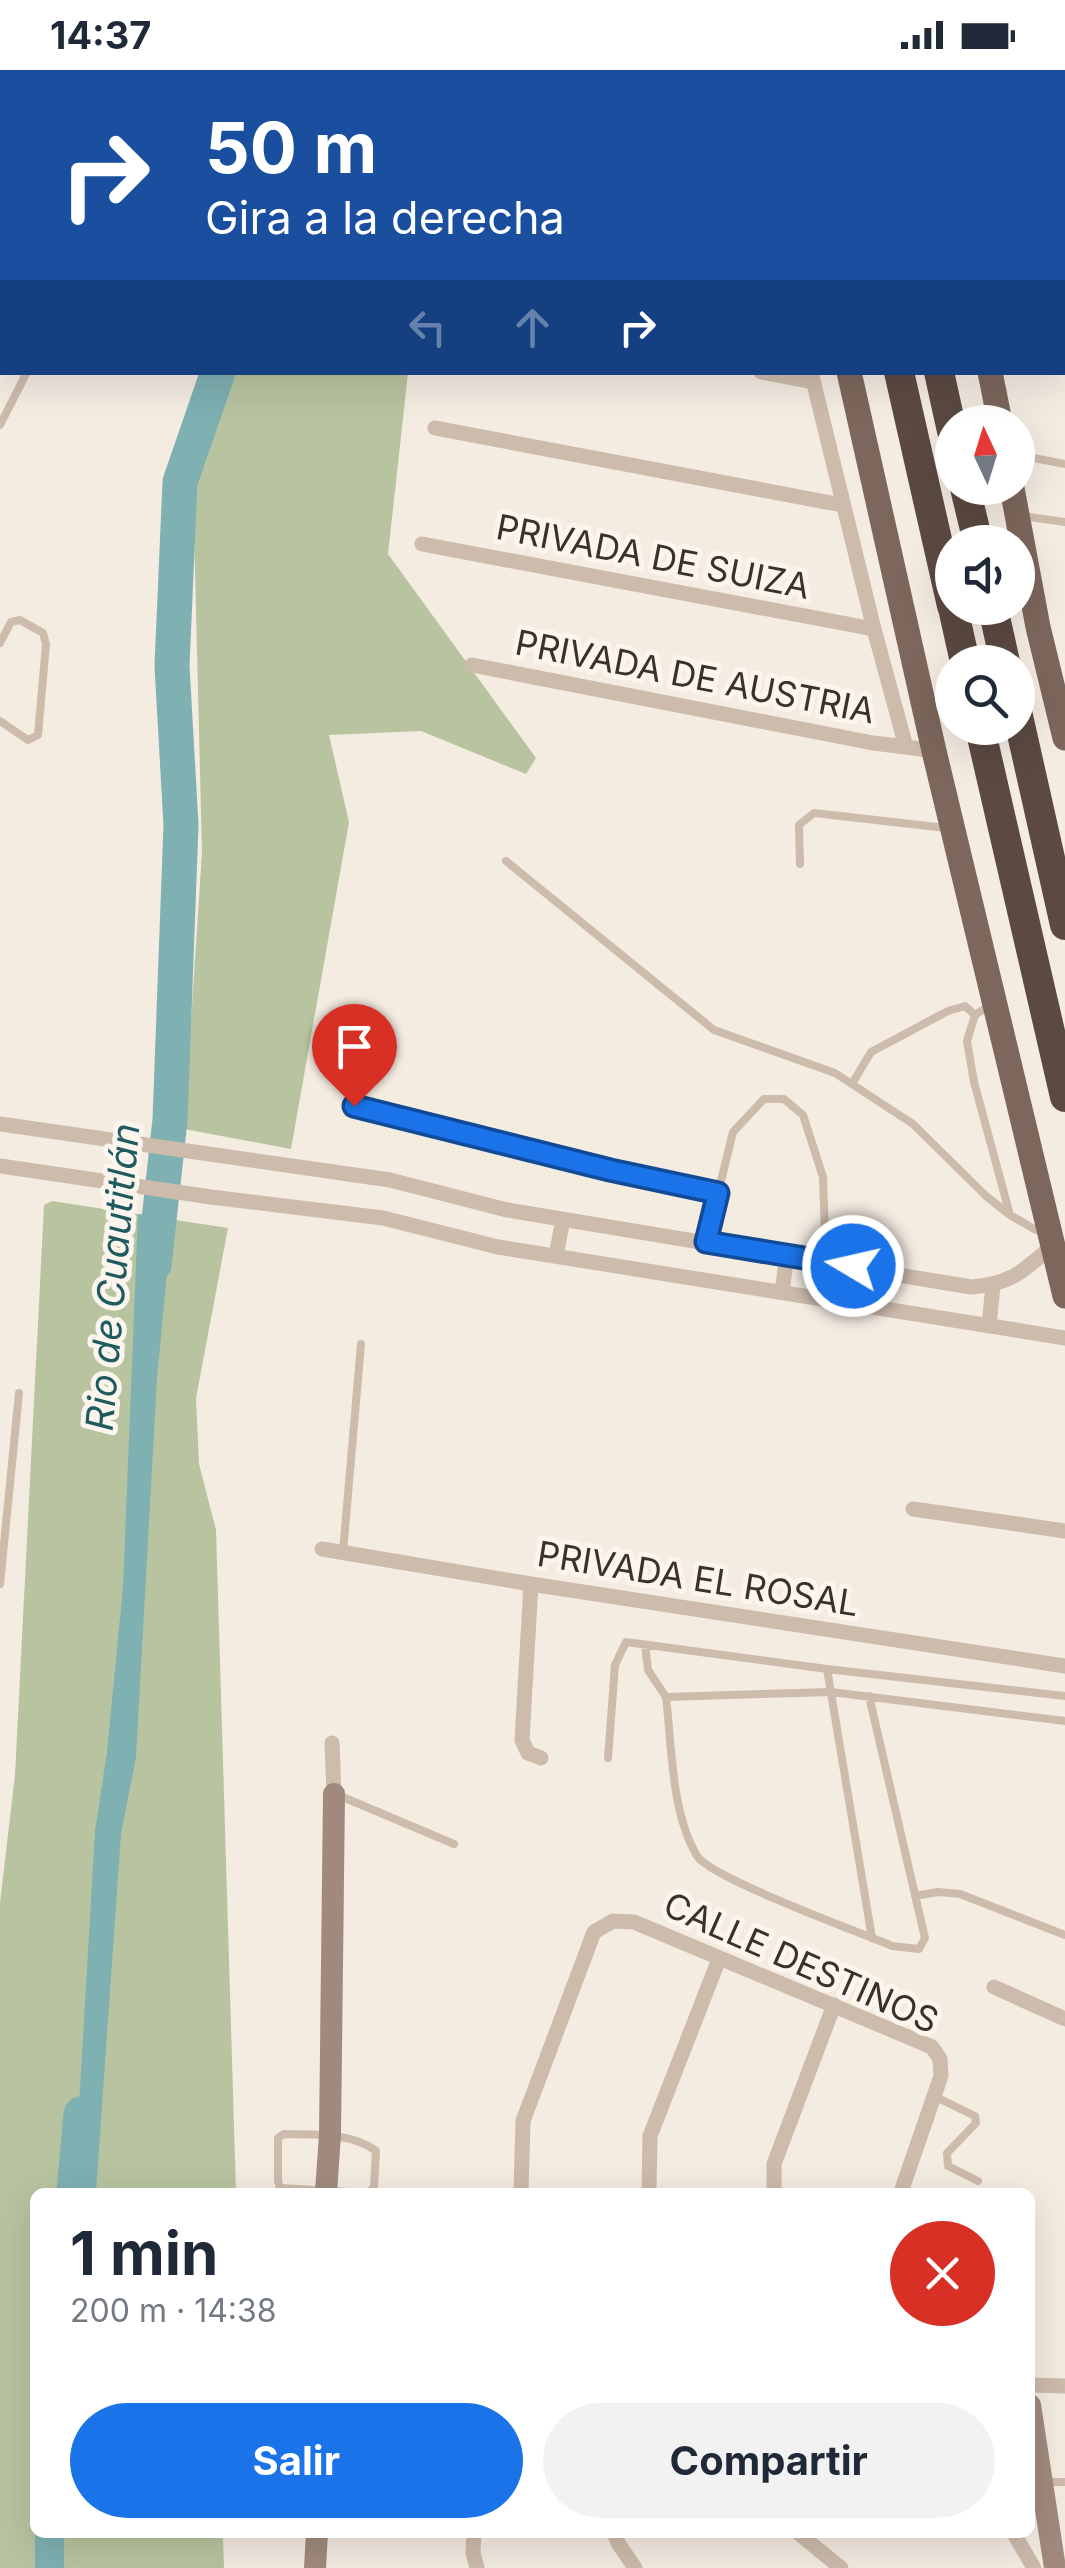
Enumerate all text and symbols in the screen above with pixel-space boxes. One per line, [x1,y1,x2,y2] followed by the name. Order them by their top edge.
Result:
[50,12,151,58] text: 14:37
[205,105,377,190] text: 50 m
[40,110,170,240] icon: right
[205,190,565,245] text: Gira a la derecha
[400,300,455,355] icon: left
[505,300,560,355] icon: ahead
[610,300,665,355] icon: right
[935,405,1035,505] north arrow
[935,405,1035,745] map controls
[493,505,813,607] street label: PRIVADA DE SUIZA
[935,525,1035,625] button: sound
[512,621,878,731] street label: PRIVADA DE AUSTRIA
[935,645,1035,745] button: search
[312,1004,397,1107] pin
[327,1019,382,1074] icon: arrive
[76,1121,148,1432] water label: Rio de Cuautitlán
[801,1214,905,1318] position arrow
[535,1532,862,1624] street label: PRIVADA EL ROSAL
[658,1883,945,2041] street label: CALLE DESTINOS
[70,2217,218,2289] text: 1 min
[890,2221,995,2326] button: close
[70,2291,277,2330] text: 200 m · 14:38
[70,2403,523,2518] button: Salir
[543,2403,995,2518] button: Compartir

